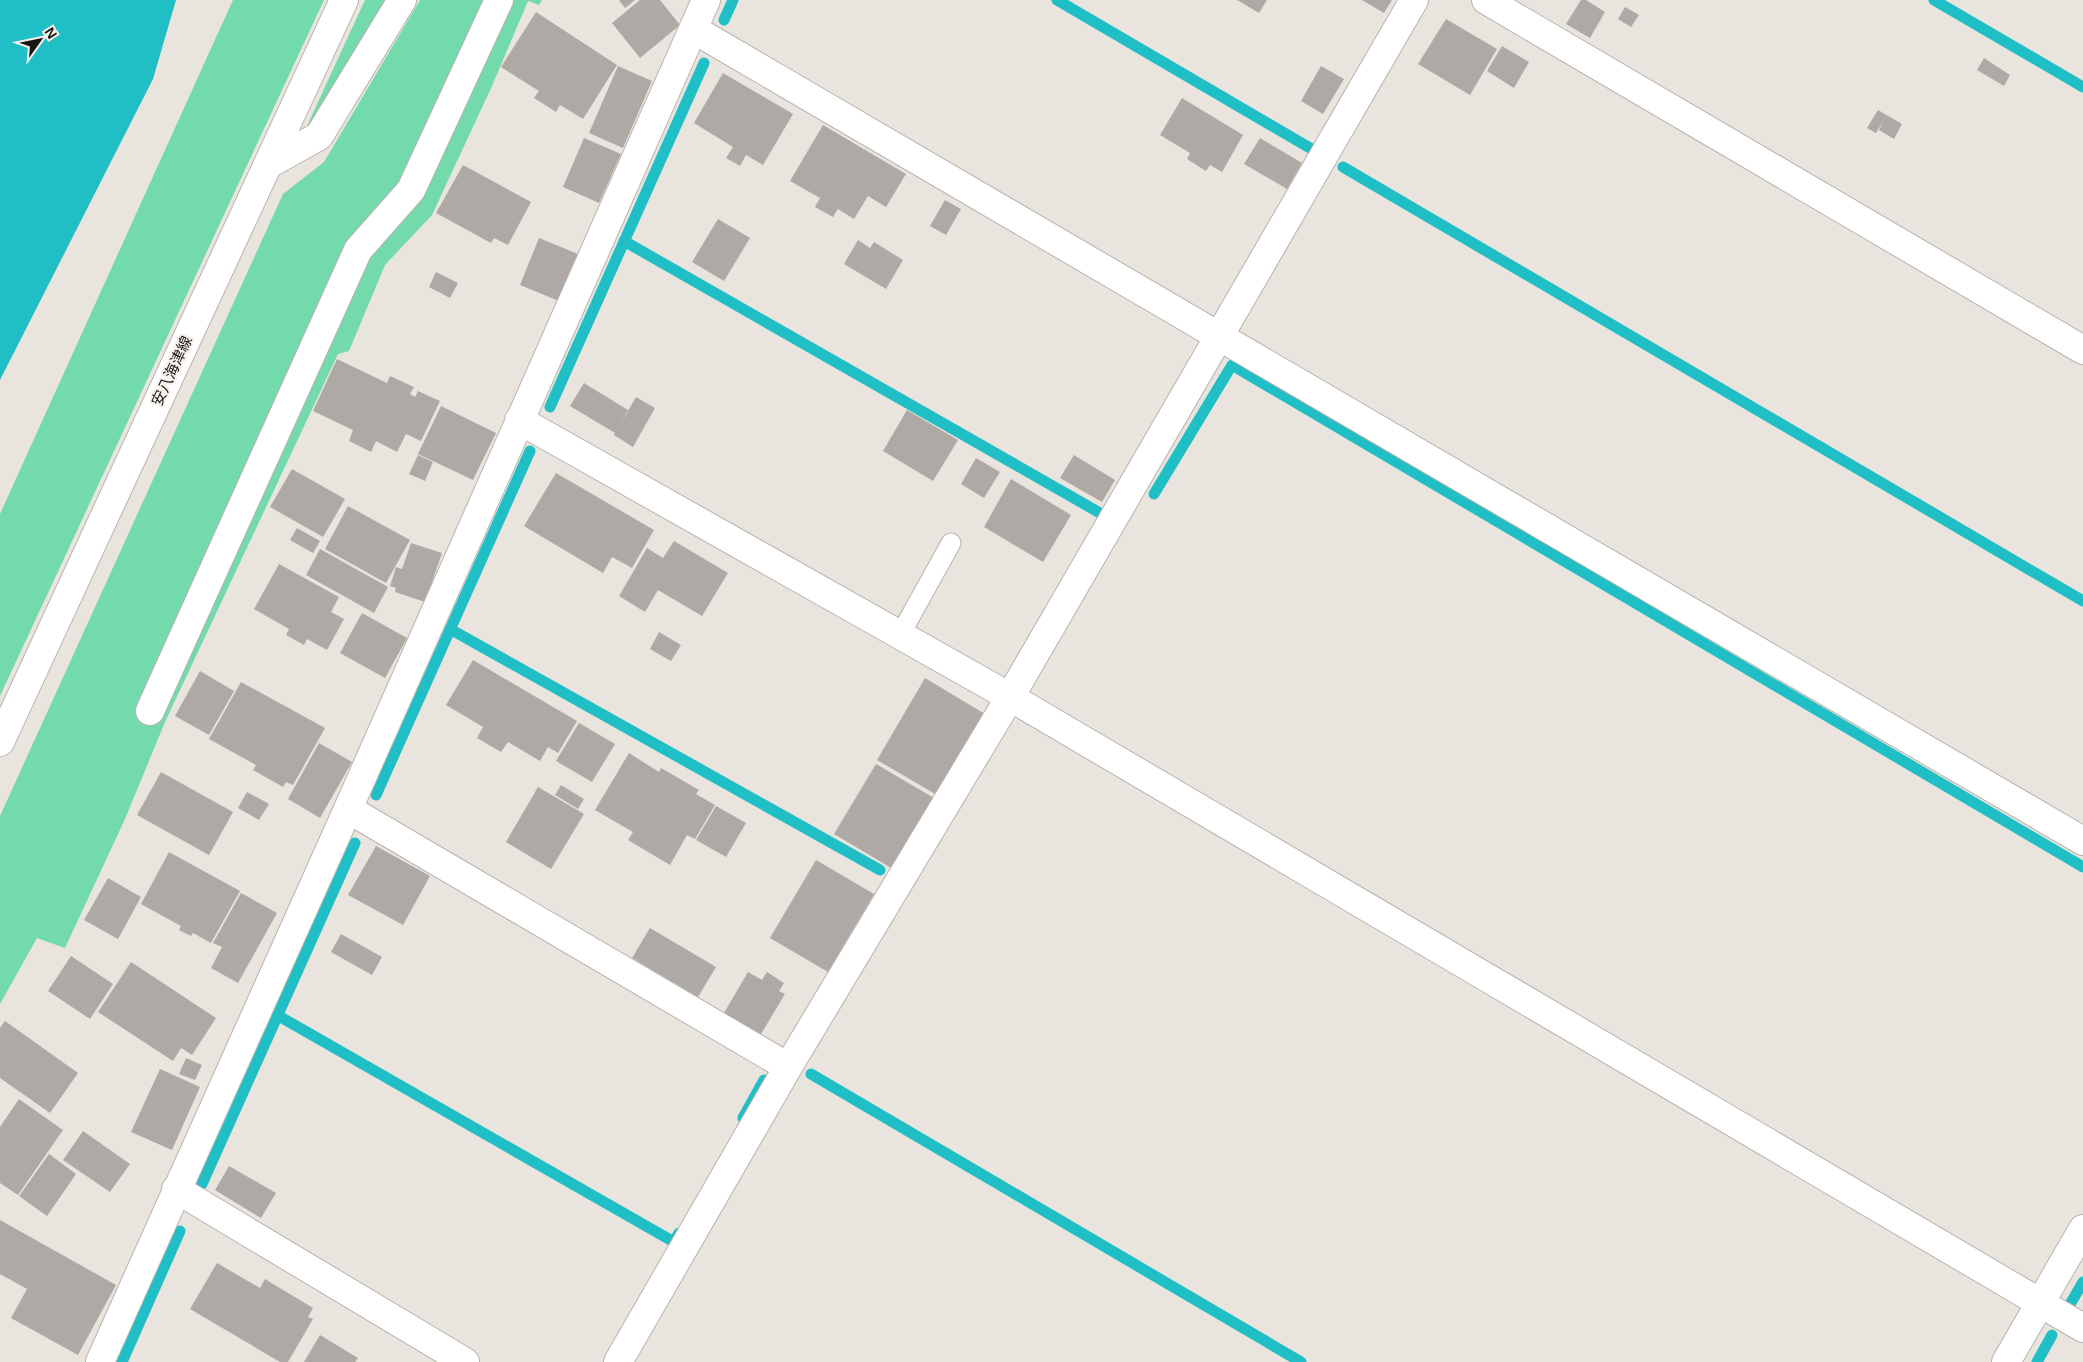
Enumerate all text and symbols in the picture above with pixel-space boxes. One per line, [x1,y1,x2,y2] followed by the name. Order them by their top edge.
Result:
[15,15,65,65] north arrow
[41,24,60,42] text: N
[148,333,195,408] street label: 安八海津線

